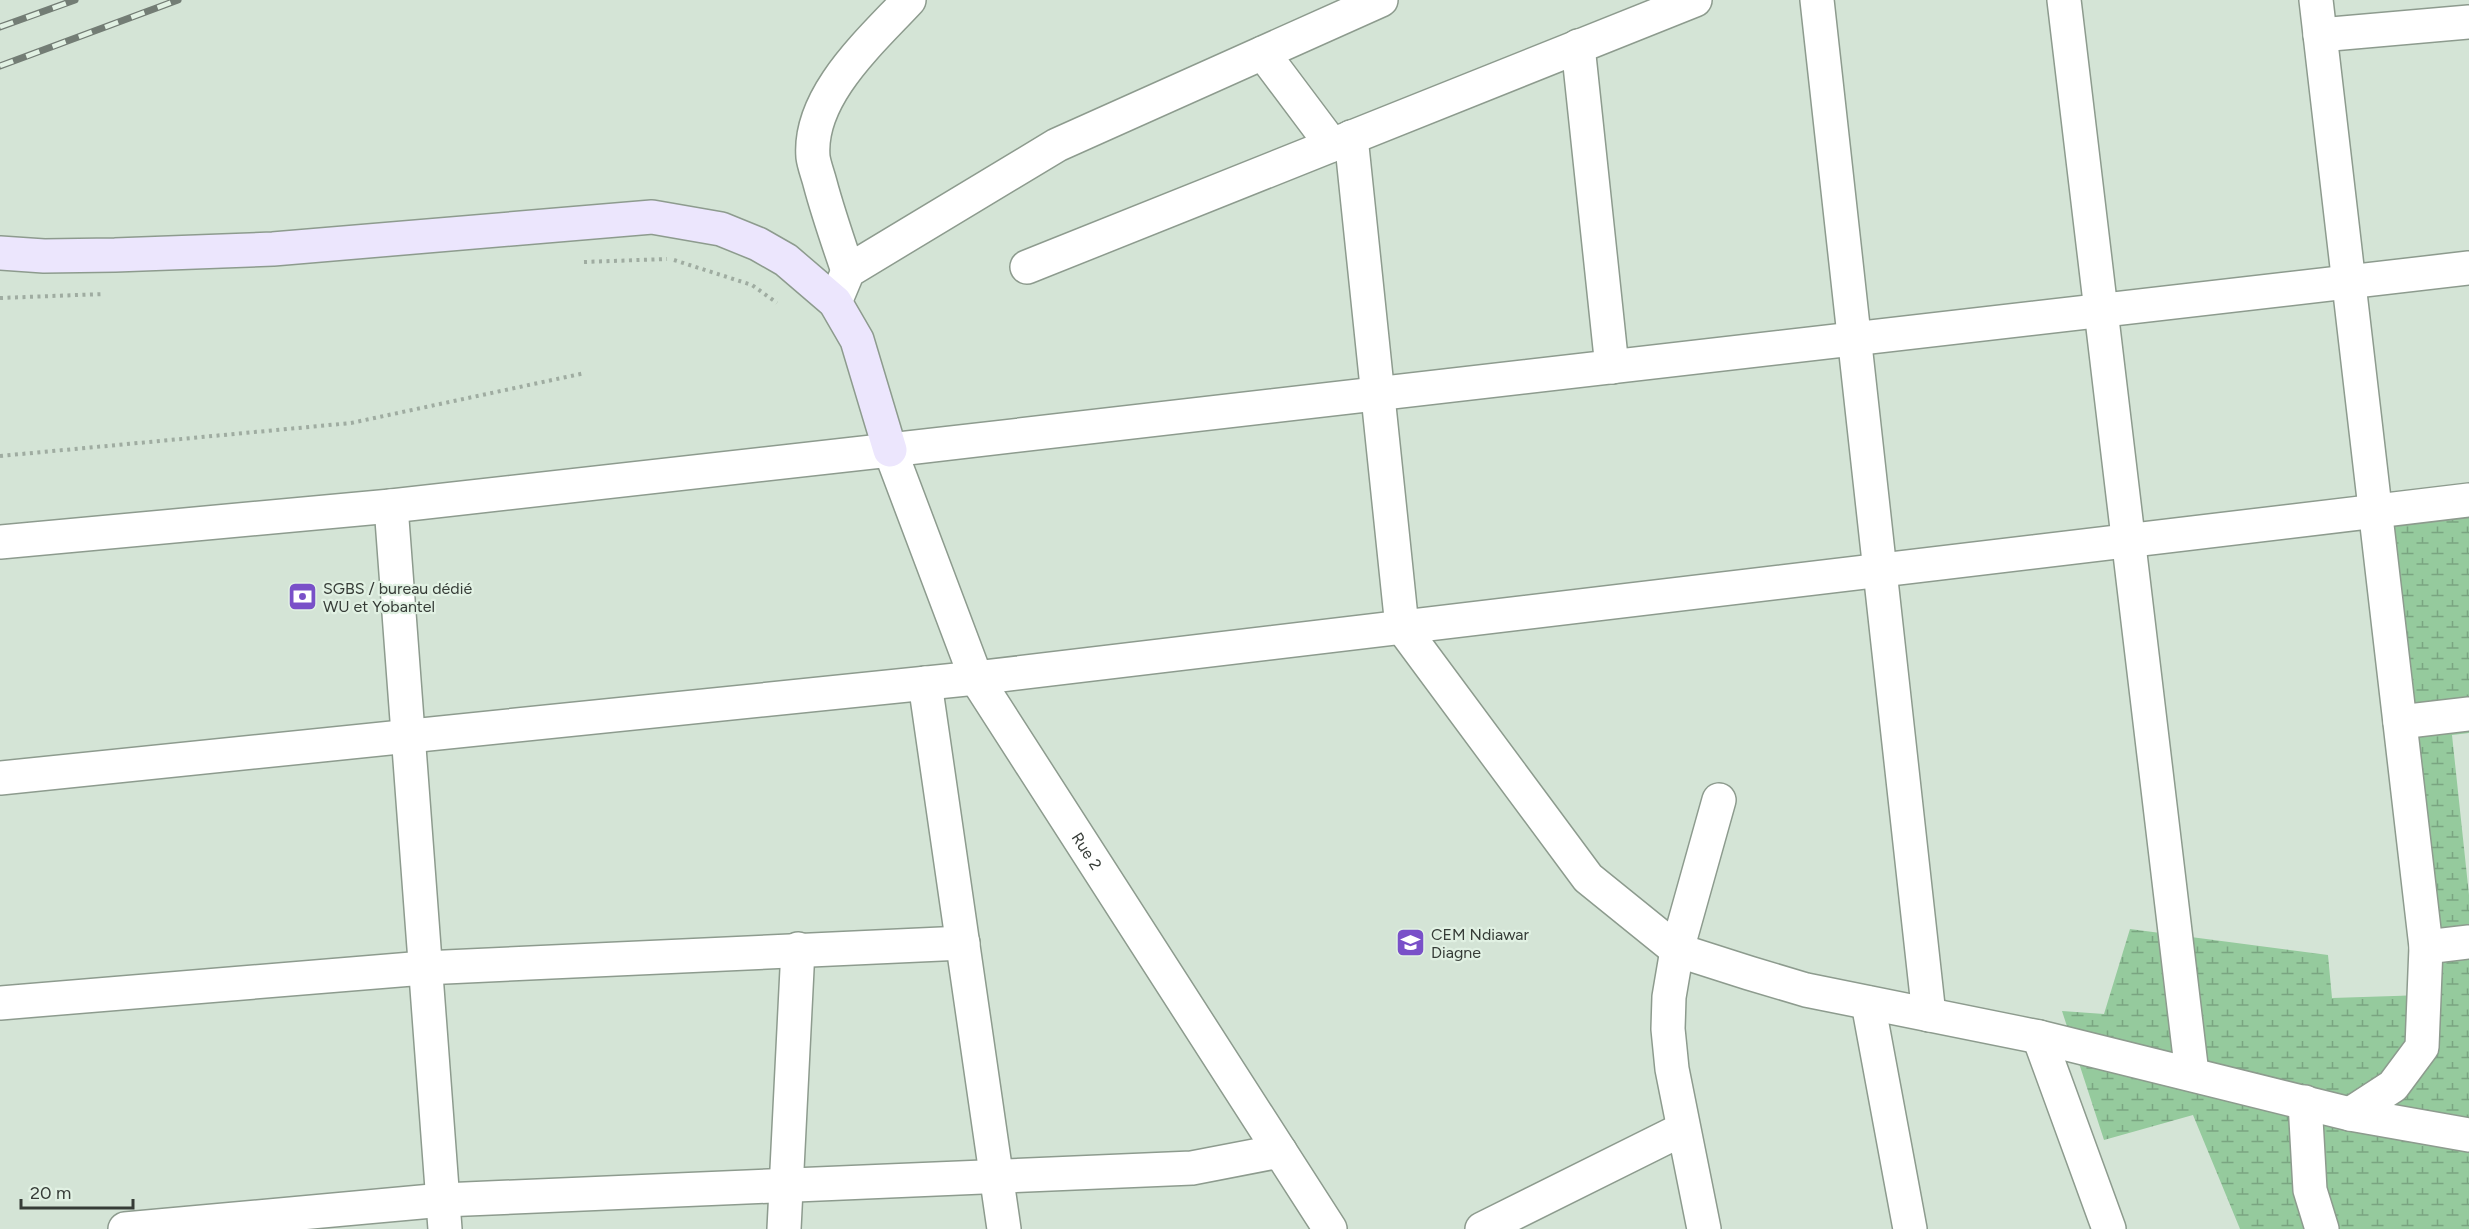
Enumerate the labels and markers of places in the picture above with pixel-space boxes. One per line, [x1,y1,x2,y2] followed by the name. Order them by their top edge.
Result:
[323,579,472,616] place label: SGBS / bureau dédié WU et Yobantel
[286,581,318,613] bank icon: SGBS / bureau dédié WU et Yobantel
[1431,925,1530,962] place label: CEM Ndiawar Diagne
[1394,927,1426,959] school or university icon: CEM Ndiawar Diagne

